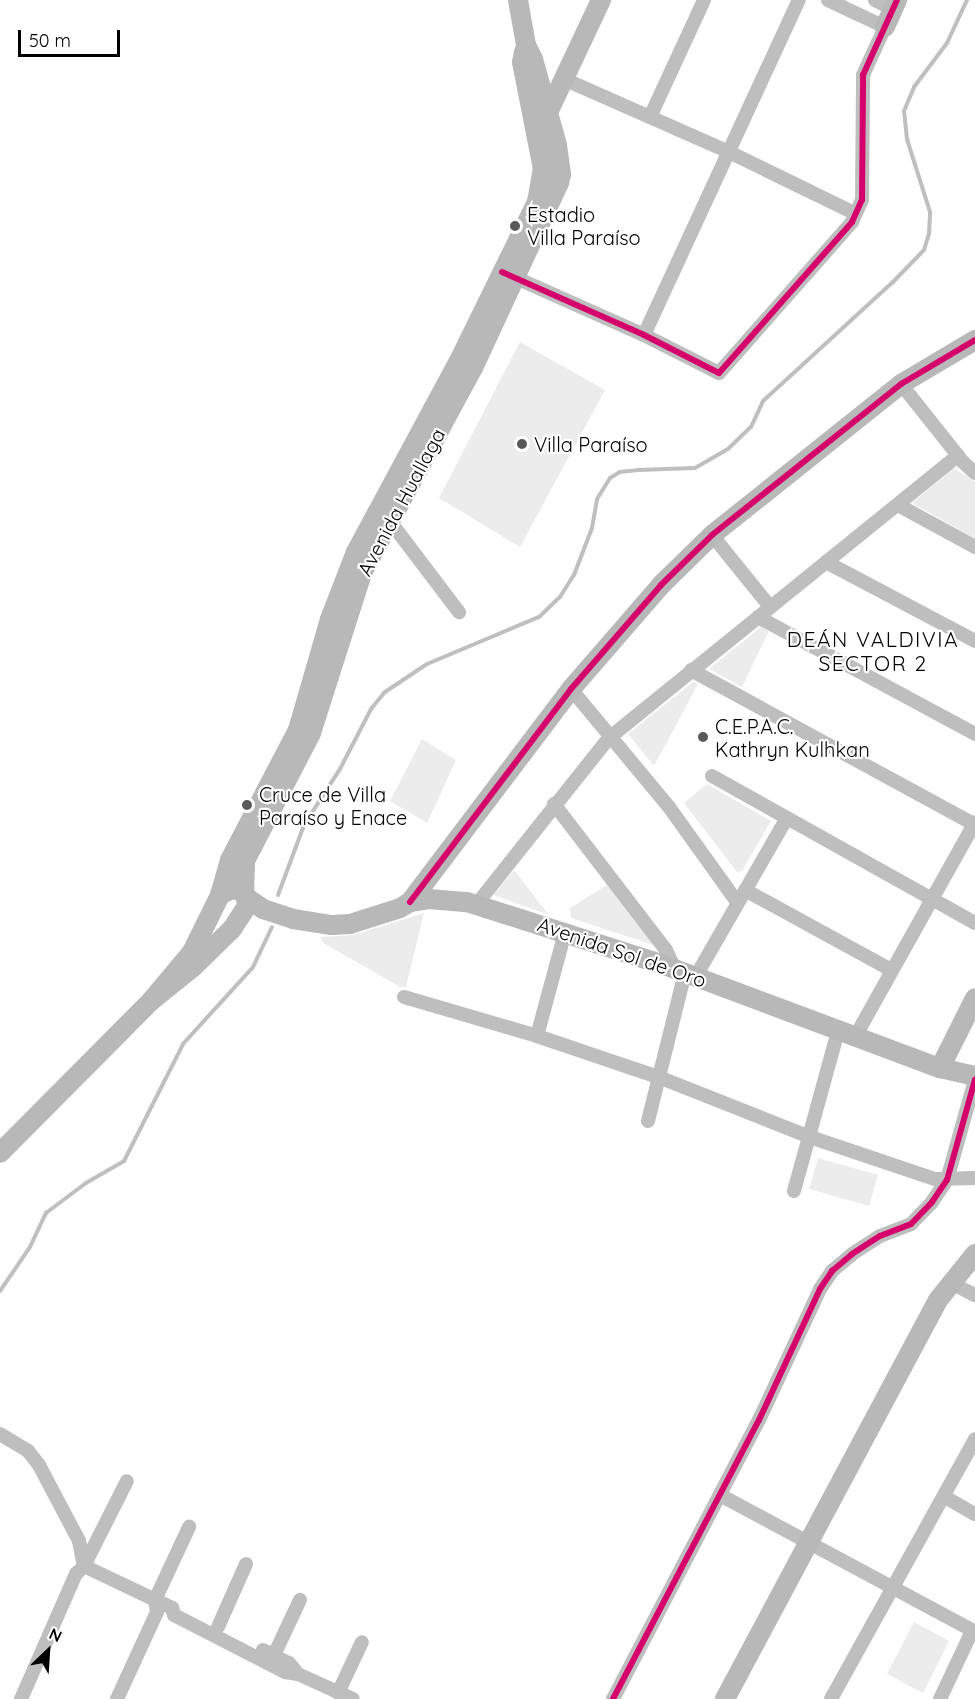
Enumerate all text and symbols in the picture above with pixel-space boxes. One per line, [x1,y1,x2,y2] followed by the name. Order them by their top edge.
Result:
[21,18,123,56] scale bar
[29,29,71,52] text: 50 m
[527,202,641,249] place label: Estadio Villa Paraíso
[508,219,522,233] marker: Estadio Villa Paraíso
[352,424,450,580] street label: Avenida Huallaga
[534,432,648,456] place label: Villa Paraíso
[515,437,529,451] marker: Villa Paraíso
[787,626,959,676] district label: DEÁN VALDIVIA SECTOR 2
[715,714,870,761] place label: C.E.P.A.C. Kathryn Kulhkan
[696,730,710,744] marker: C.E.P.A.C. Kathryn Kulhkan
[259,782,407,829] place label: Cruce de Villa Paraíso y Enace
[240,798,254,812] marker: Cruce de Villa Paraíso y Enace
[535,912,709,992] street label: Avenida Sol de Oro
[18,1621,78,1681] north arrow
[46,1623,65,1646] text: N

